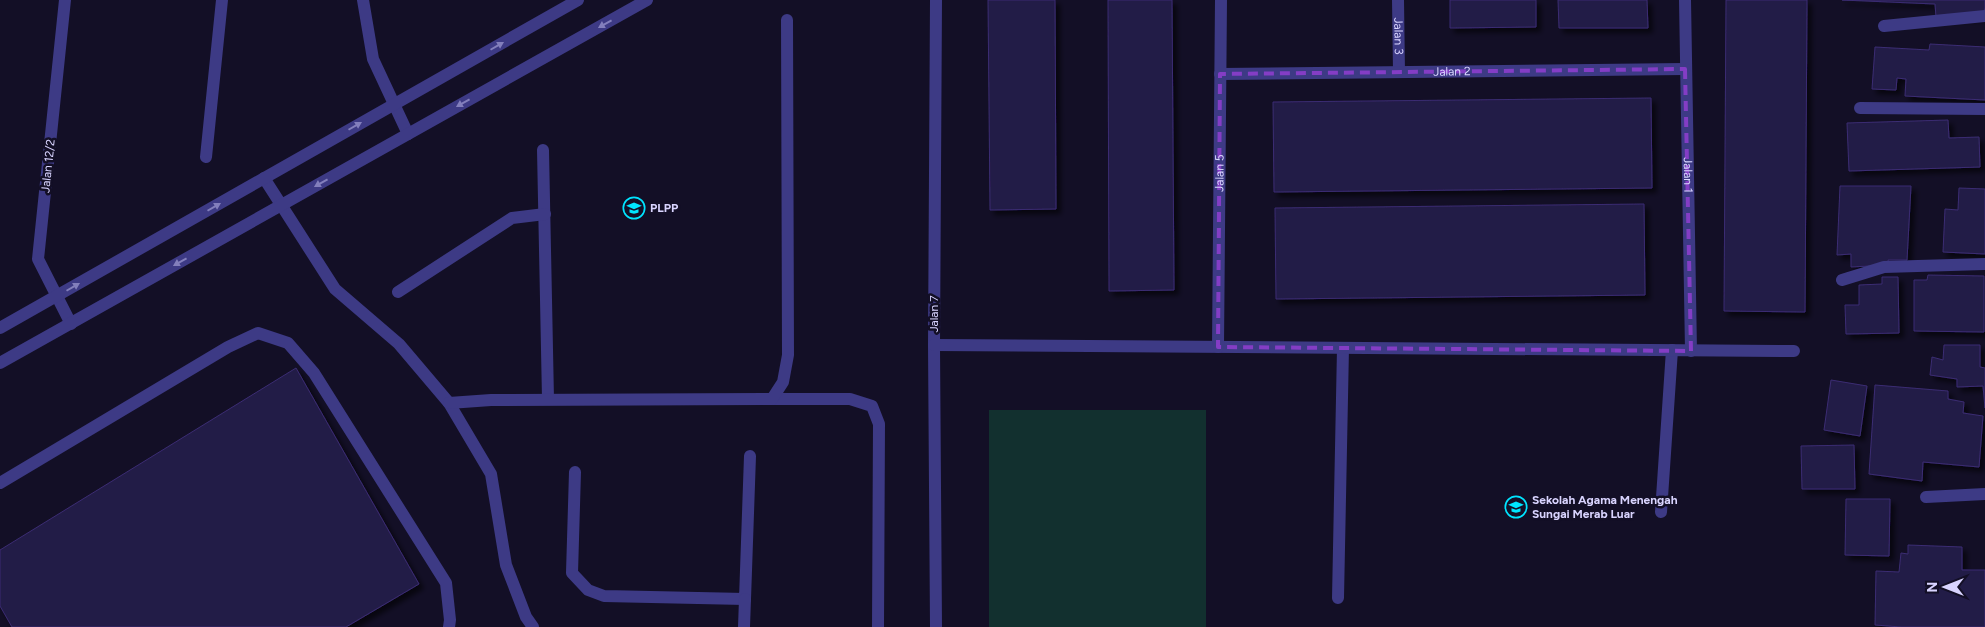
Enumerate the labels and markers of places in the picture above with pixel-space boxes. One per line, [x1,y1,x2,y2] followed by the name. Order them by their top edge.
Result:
[622,196,646,220] school or university icon: PLPP
[650,201,679,215] place label: PLPP
[1532,493,1678,521] place label: Sekolah Agama Menengah Sungai Merab Luar
[1504,495,1528,519] school or university icon: Sekolah Agama Menengah Sungai Merab Luar

